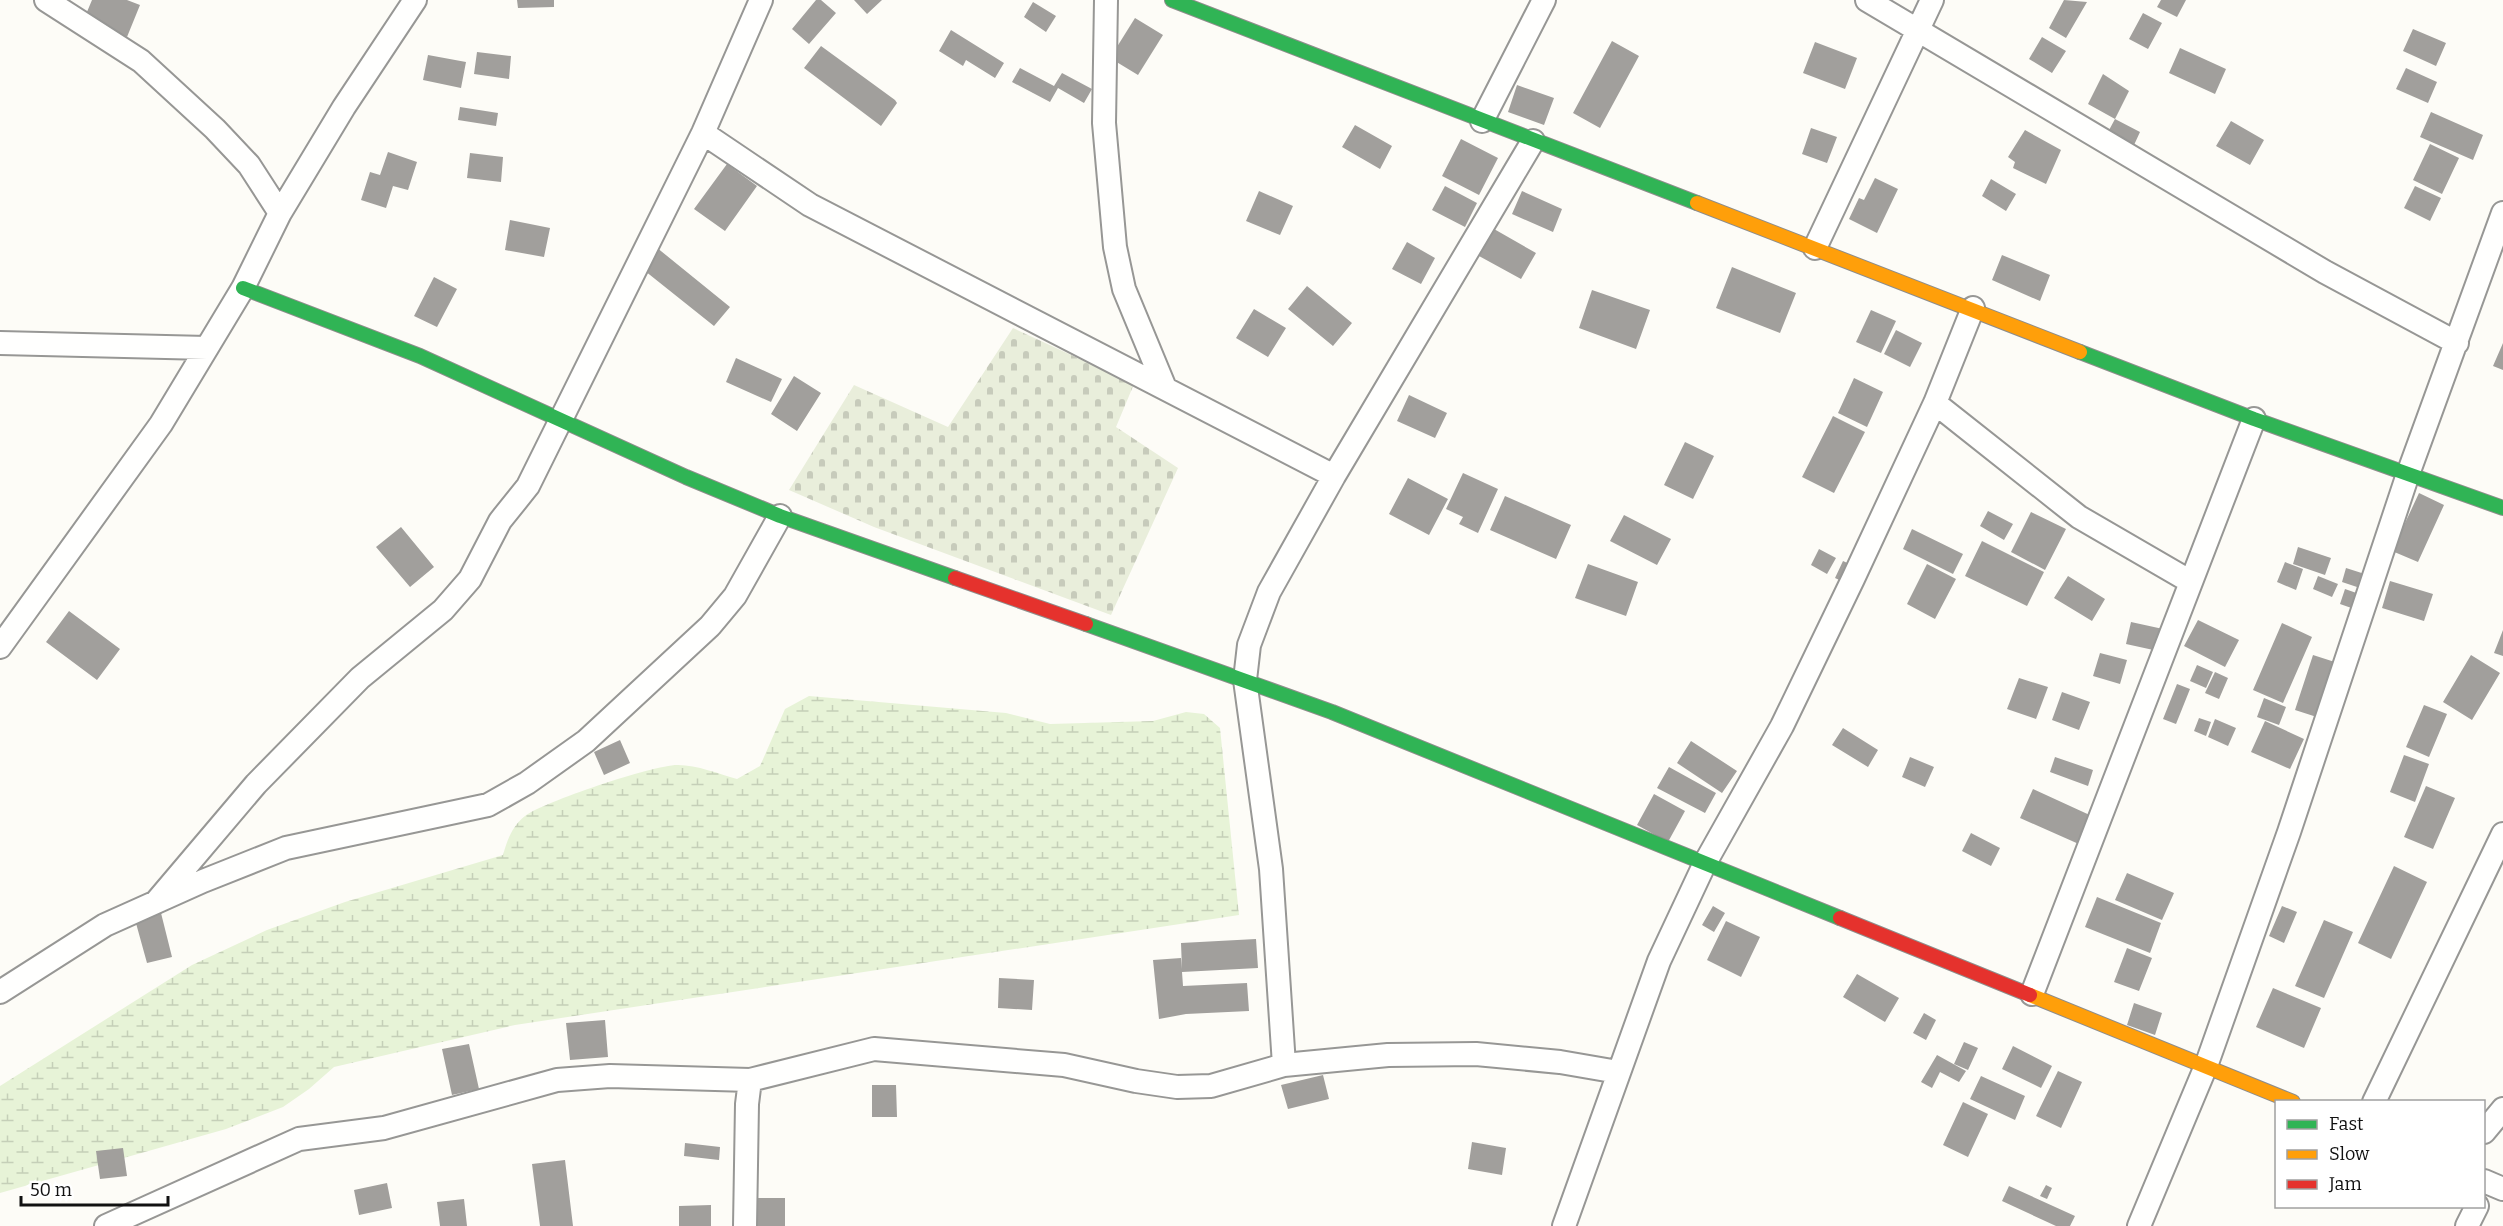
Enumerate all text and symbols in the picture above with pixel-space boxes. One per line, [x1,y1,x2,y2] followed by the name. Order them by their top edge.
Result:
[2275,1100,2485,1208] legend
[2329,1113,2364,1135] text: Fast
[2329,1143,2370,1165] text: Slow
[21,1169,168,1207] scale bar
[2328,1173,2362,1195] text: Jam
[30,1179,72,1201] text: 50 m

